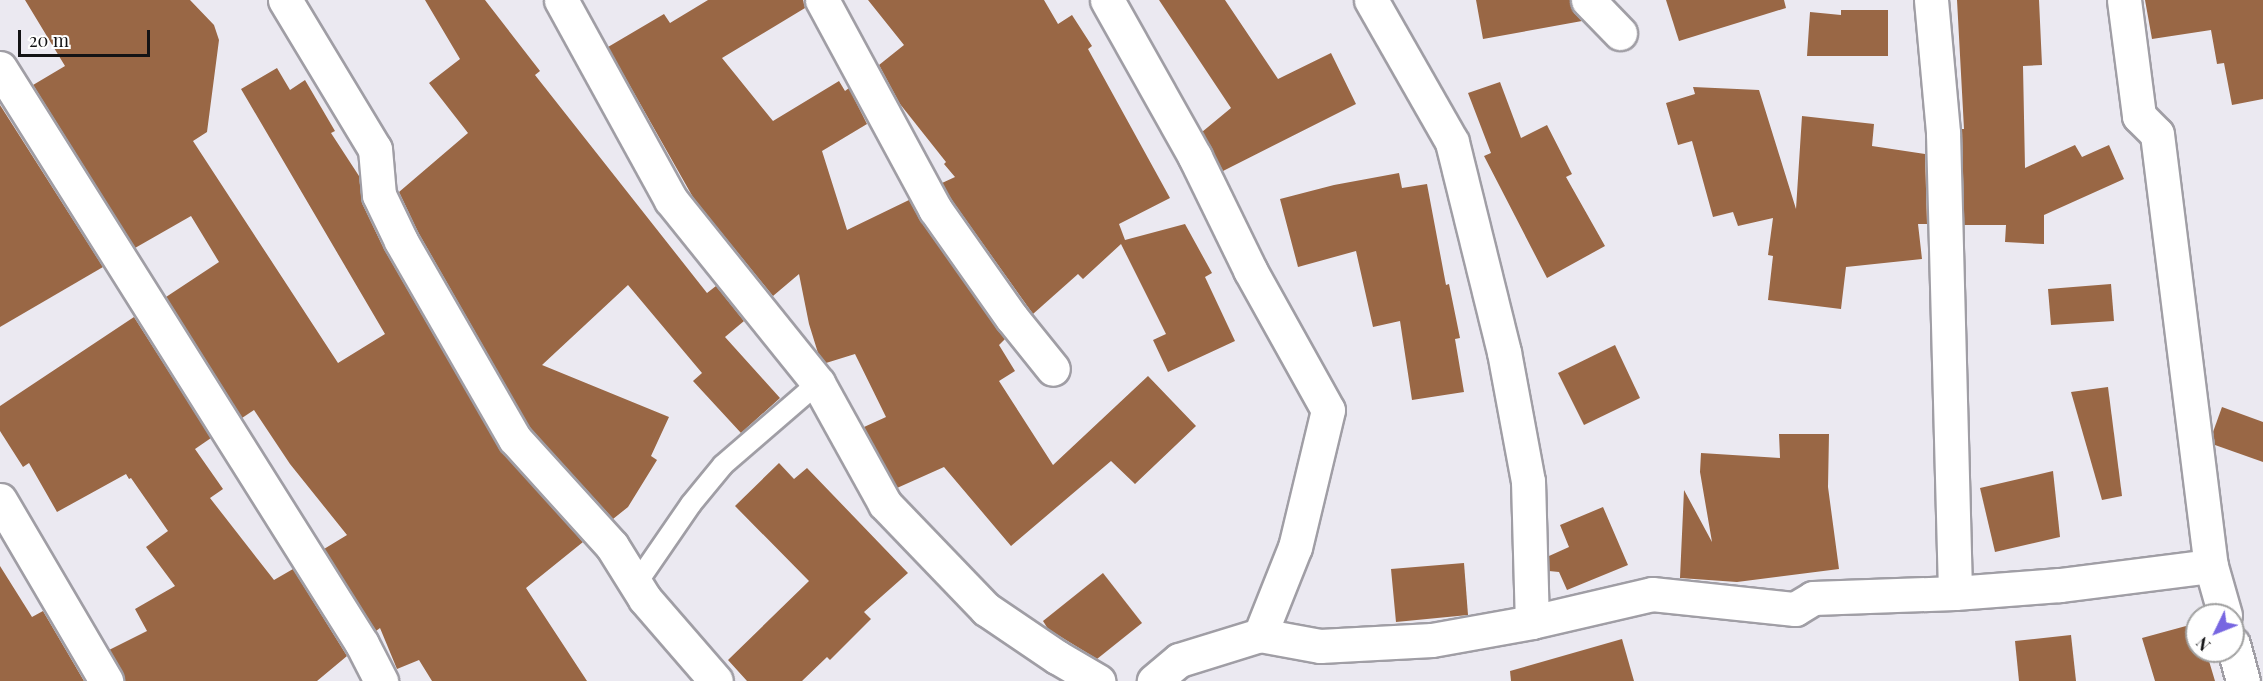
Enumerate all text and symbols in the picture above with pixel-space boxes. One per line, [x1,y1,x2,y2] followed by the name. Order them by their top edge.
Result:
[21,18,153,56] scale bar
[29,28,69,52] text: 20 m
[2185,603,2245,663] north arrow
[2191,633,2215,656] text: N

